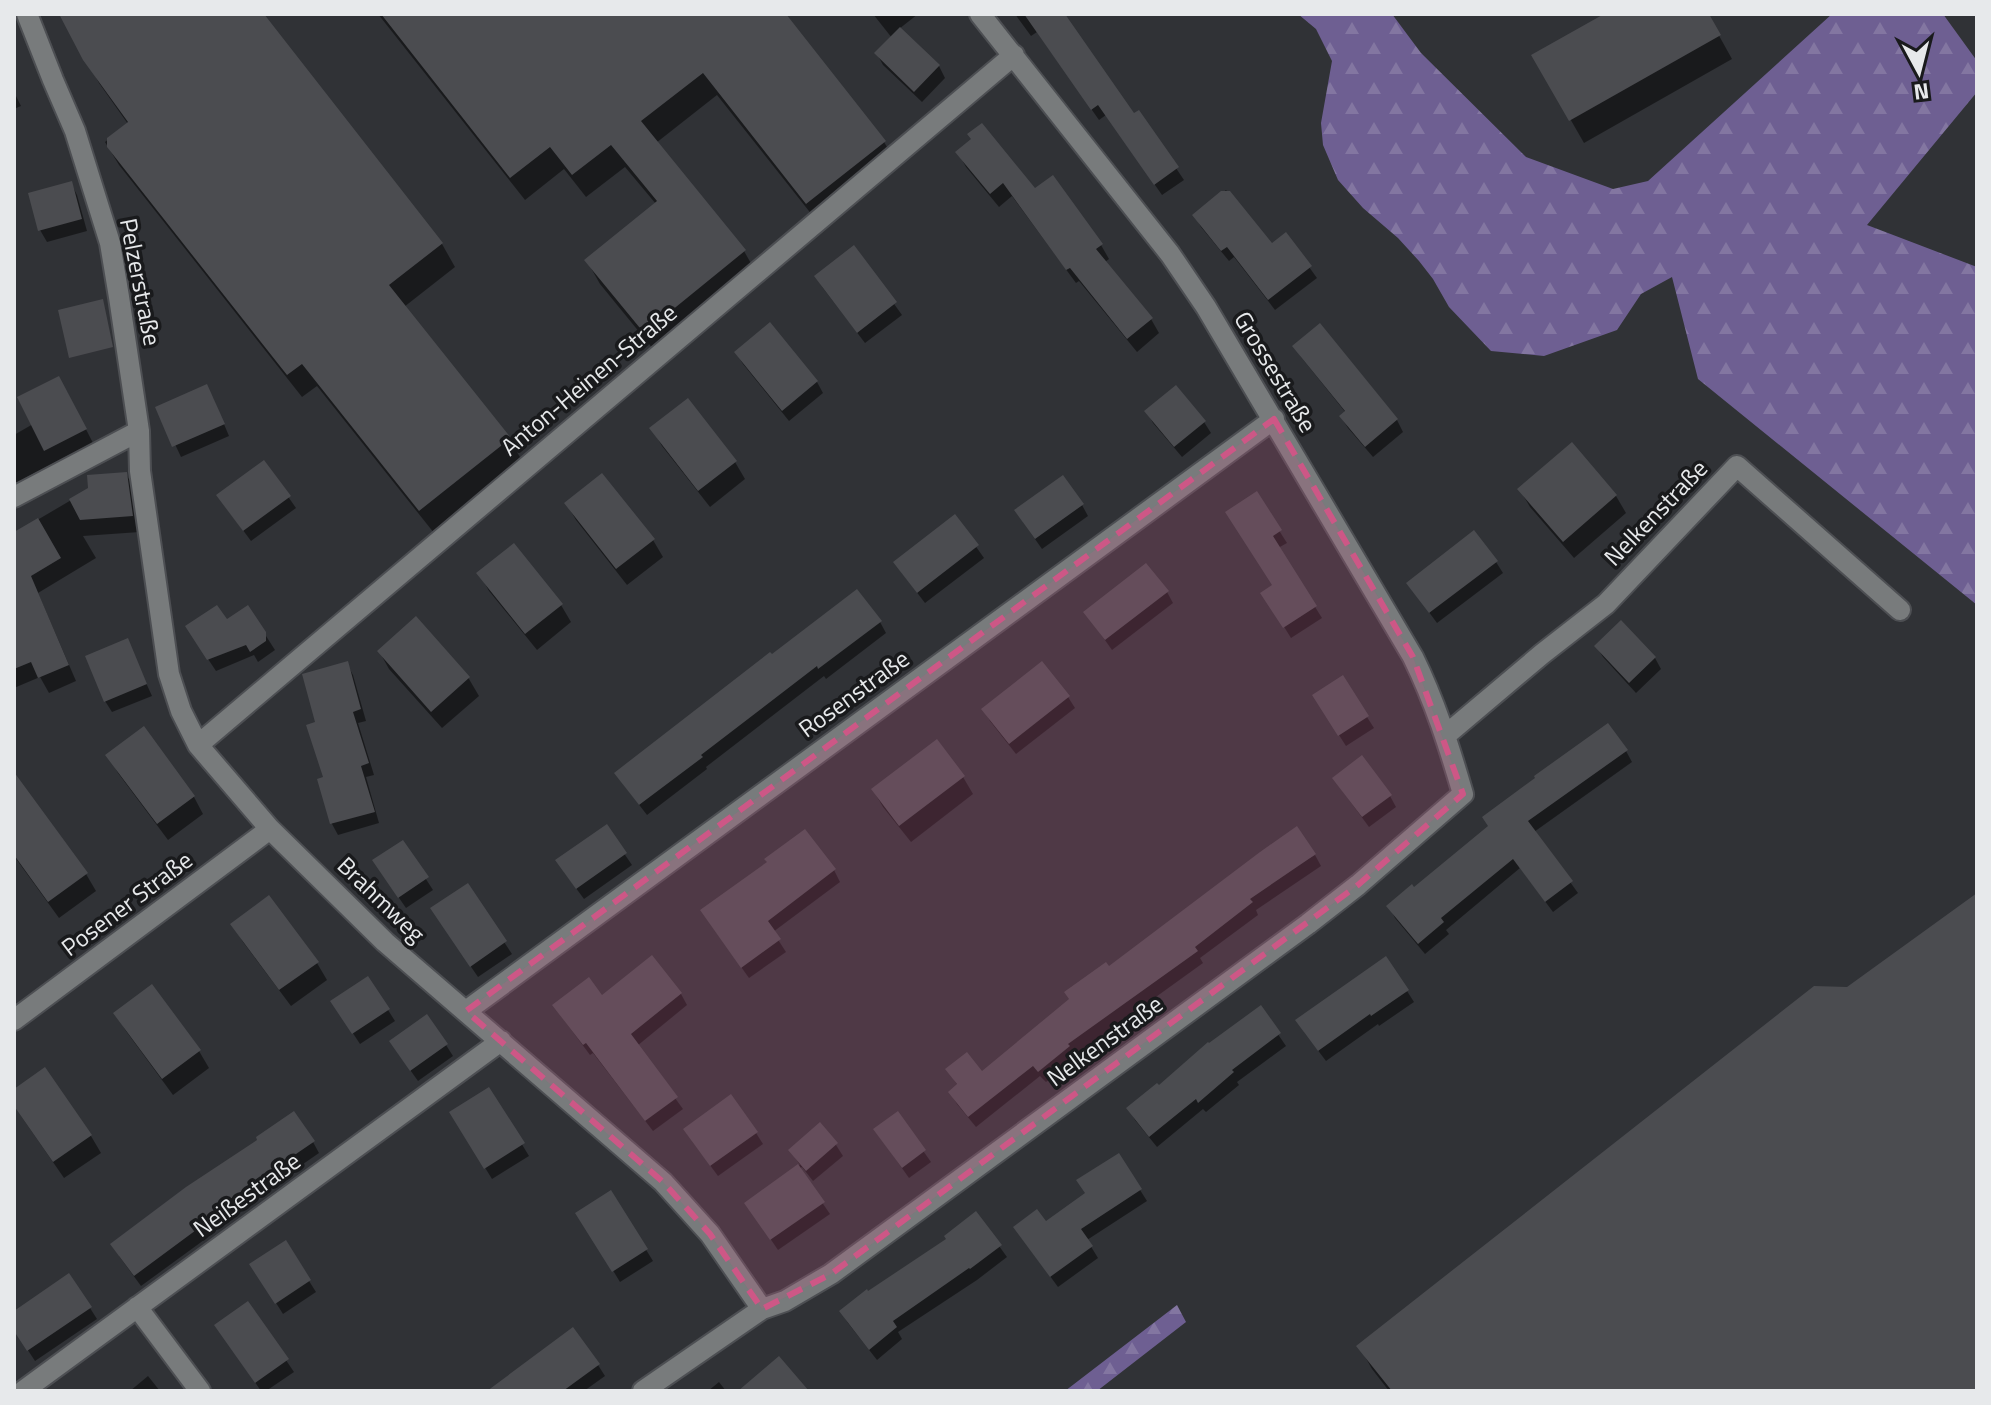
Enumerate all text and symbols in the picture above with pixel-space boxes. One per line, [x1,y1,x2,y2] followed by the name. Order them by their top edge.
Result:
[1879,32,1959,112] north arrow
[1912,74,1931,110] text: N
[111,215,171,349] street label: Pelzerstraße
[492,295,684,464] street label: Anton-Heinen-Straße
[1225,304,1326,439] street label: Grossestraße
[1595,451,1715,574] street label: Nelkenstraße
[791,641,916,746] street label: Rosenstraße
[53,842,200,965] street label: Posener Straße
[329,848,434,951] street label: Brahmweg
[1039,986,1170,1095] street label: Nelkenstraße
[185,1143,308,1246] street label: Neißestraße

